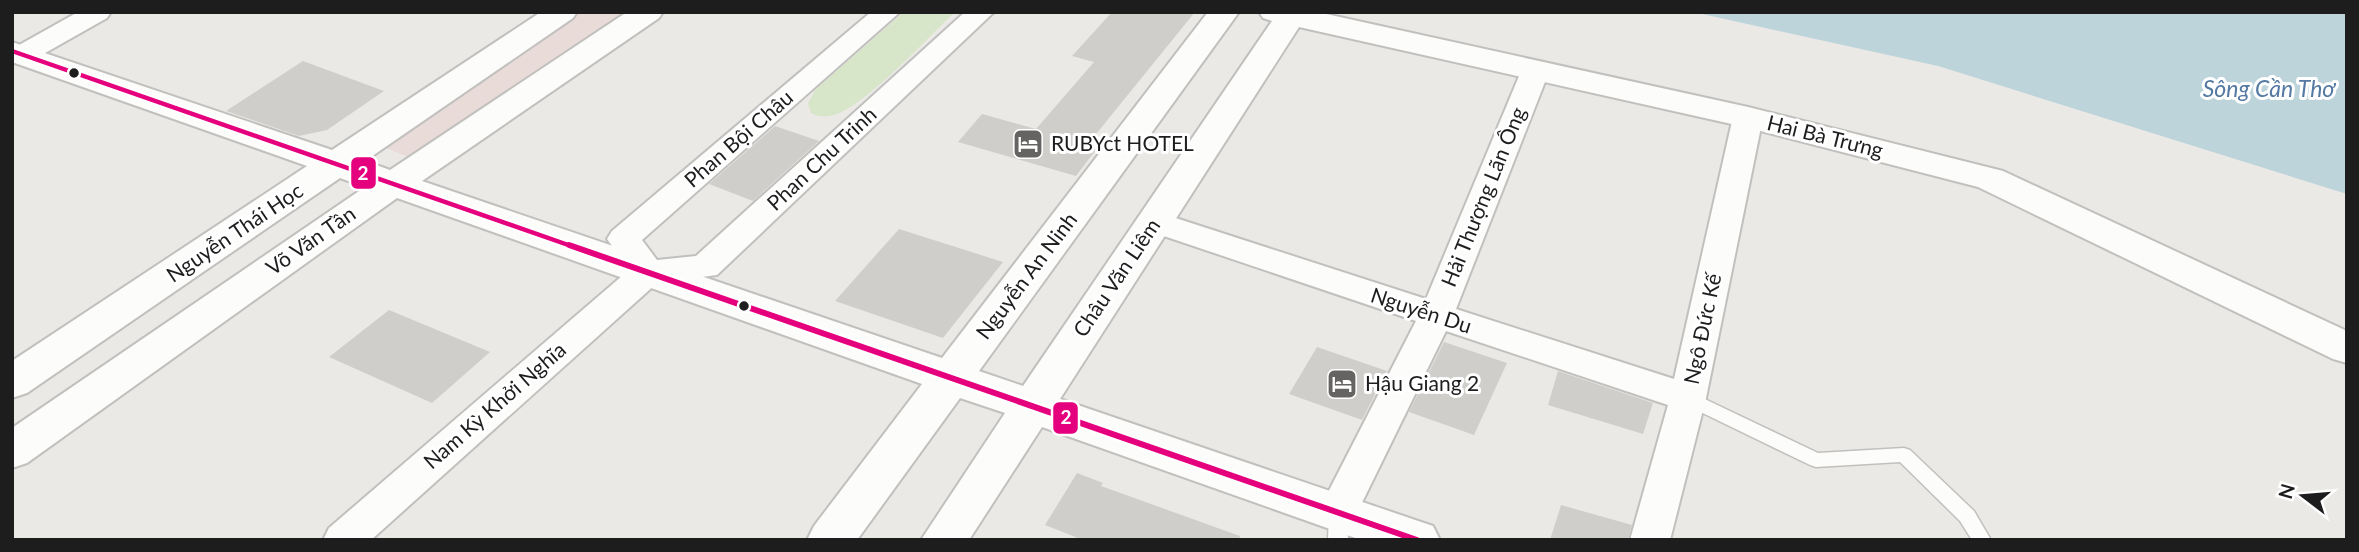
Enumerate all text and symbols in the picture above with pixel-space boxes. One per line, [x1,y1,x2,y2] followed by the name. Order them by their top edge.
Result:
[67,66,81,80] unlabelled marker
[2203,74,2336,102] water label: Sông Cần Thơ
[679,84,797,192] street label: Phan Bội Châu
[761,101,881,215] street label: Phan Chu Trinh
[1435,103,1530,290] street label: Hải Thượng Lãn Ông
[1765,109,1886,162] street label: Hai Bà Trưng
[1011,127,1045,161] hotel icon: RUBYct HOTEL
[1051,130,1194,155] place label: RUBYct HOTEL
[350,156,377,190] line badge: 2
[357,161,369,184] text: 2
[161,177,307,287] street label: Nguyễn Thái Học
[261,200,360,280] street label: Võ Văn Tần
[970,207,1082,343] street label: Nguyễn An Ninh
[1067,213,1164,341] street label: Châu Văn Liêm
[1678,269,1726,386] street label: Ngô Đức Kế
[1368,282,1475,338] street label: Nguyễn Du
[737,299,751,313] unlabelled marker
[418,336,570,473] street label: Nam Kỳ Khởi Nghĩa
[1325,367,1359,401] hotel icon: Hậu Giang 2
[1365,370,1479,395] place label: Hậu Giang 2
[1052,401,1079,435] line badge: 2
[1060,405,1072,428] text: 2
[2268,461,2338,531] north arrow
[2273,481,2299,501] text: N

